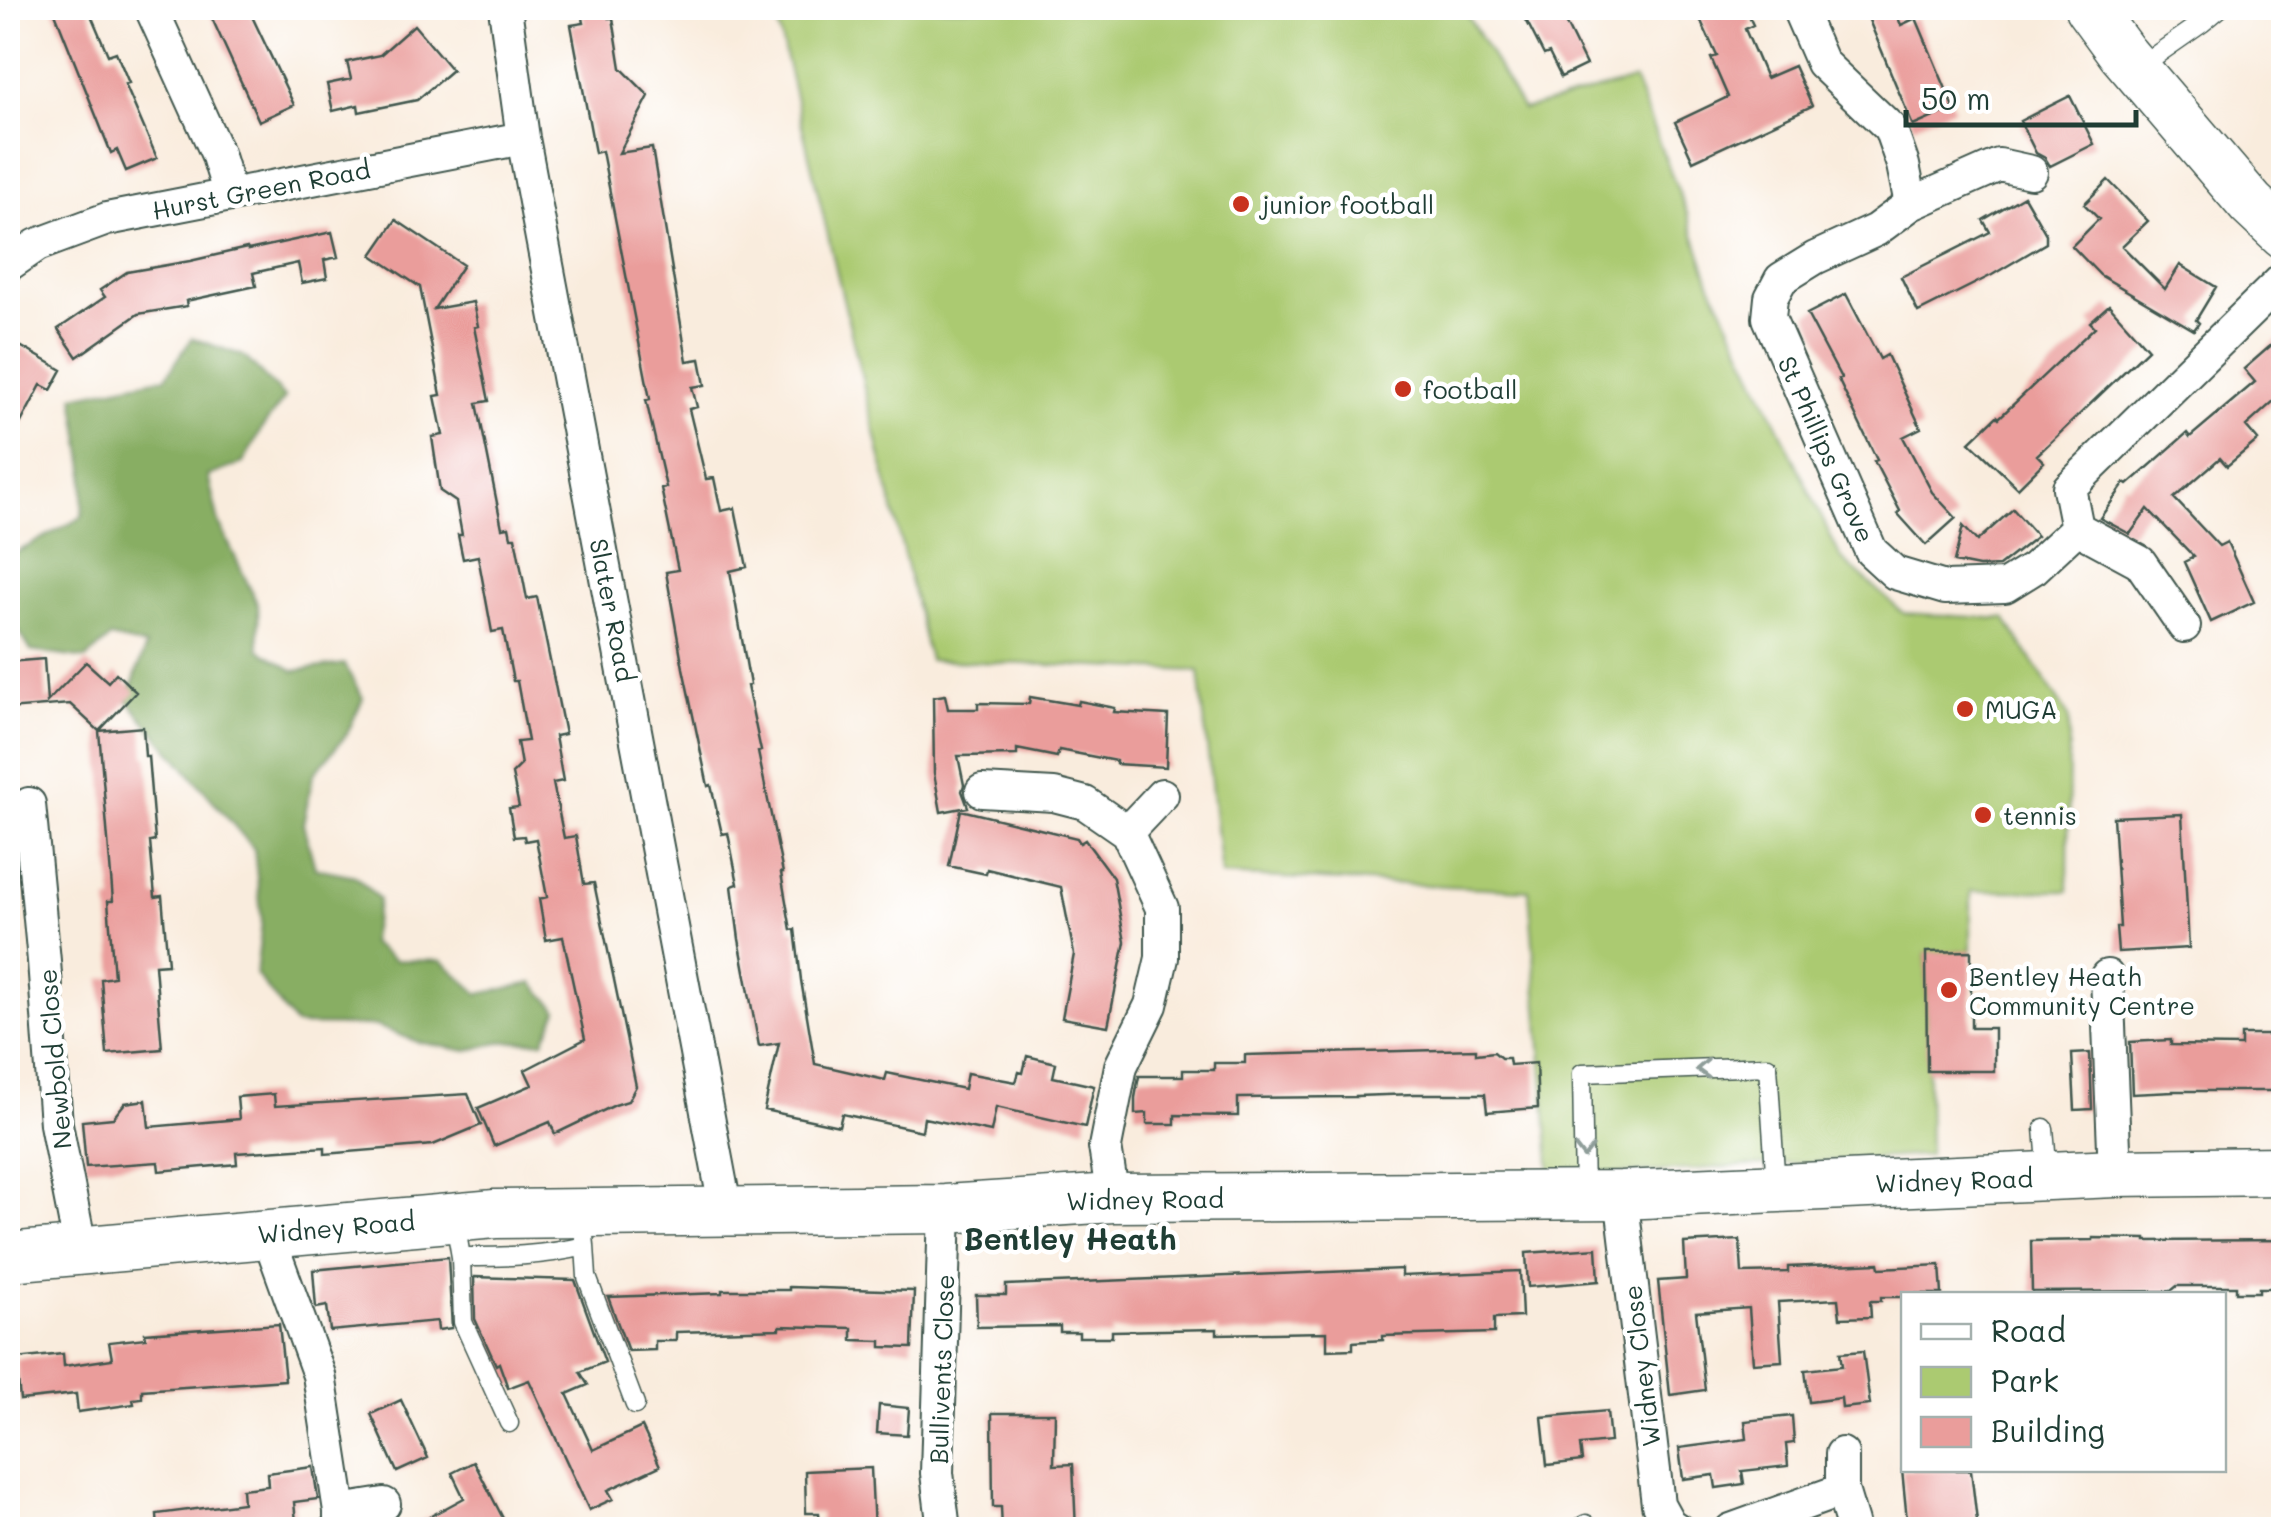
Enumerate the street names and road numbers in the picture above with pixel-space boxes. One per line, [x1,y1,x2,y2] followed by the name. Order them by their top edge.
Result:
[149,152,373,226] street label: Hurst Green Road
[1772,351,1882,547] street label: St Phillips Grove
[583,536,643,684] street label: Slater Road
[30,968,78,1150] street label: Newbold Close
[1874,1161,2034,1200] street label: Widney Road
[1066,1182,1224,1217] street label: Widney Road
[256,1204,416,1251] street label: Widney Road
[922,1274,960,1464] street label: Bullivents Close
[1615,1283,1668,1449] street label: Widney Close

